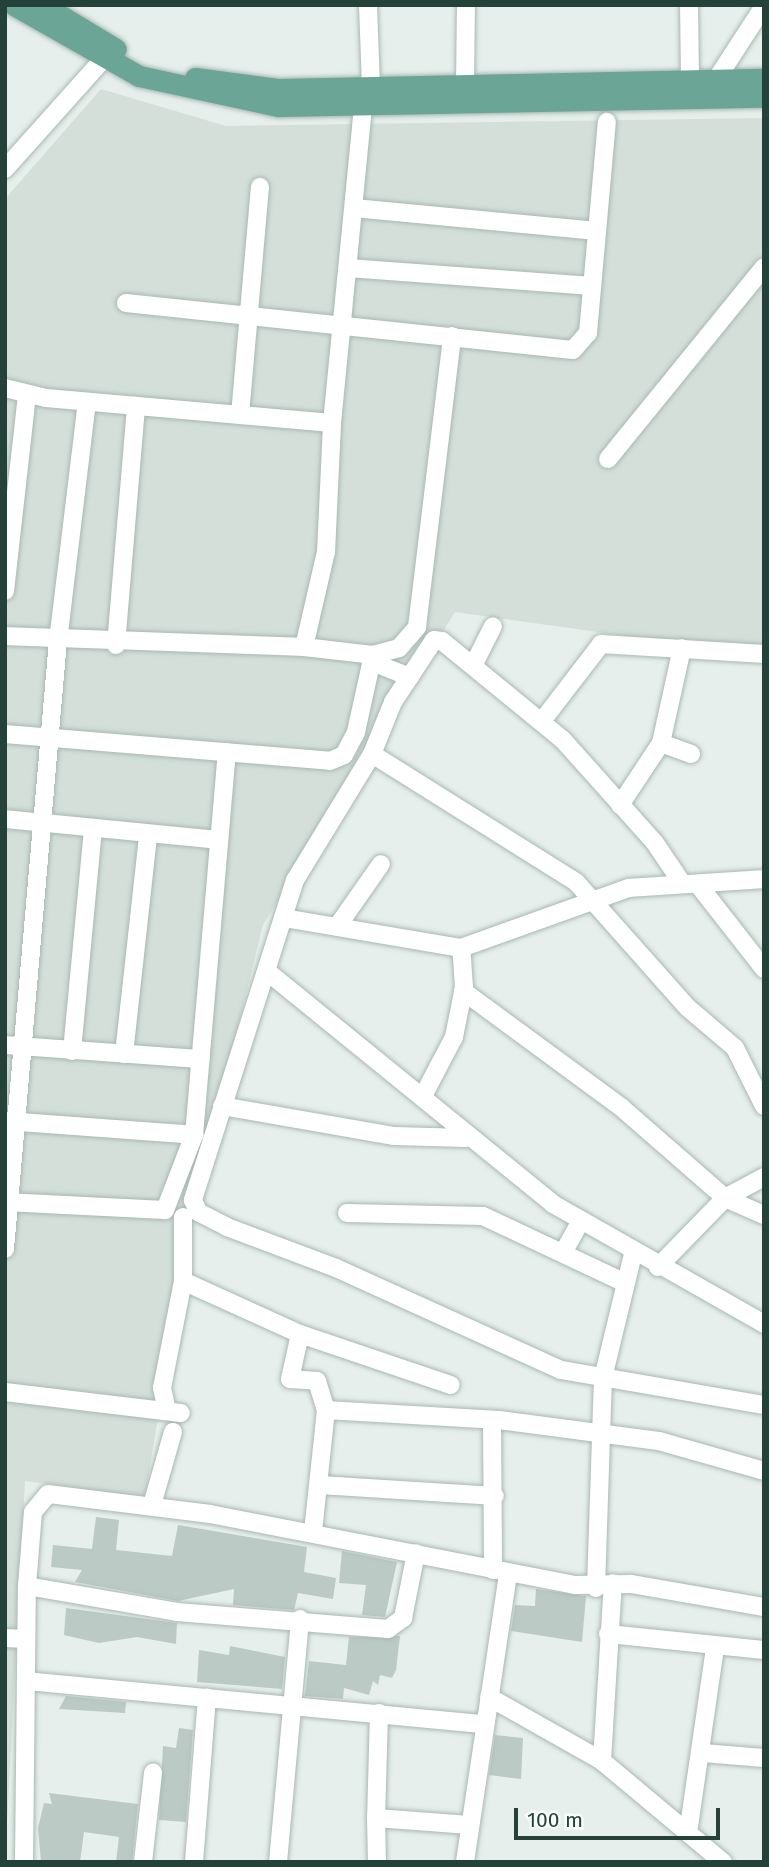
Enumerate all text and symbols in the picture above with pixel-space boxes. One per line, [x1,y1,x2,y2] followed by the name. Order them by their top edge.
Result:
[517,1794,724,1838] scale bar
[527,1807,583,1833] text: 100 m

